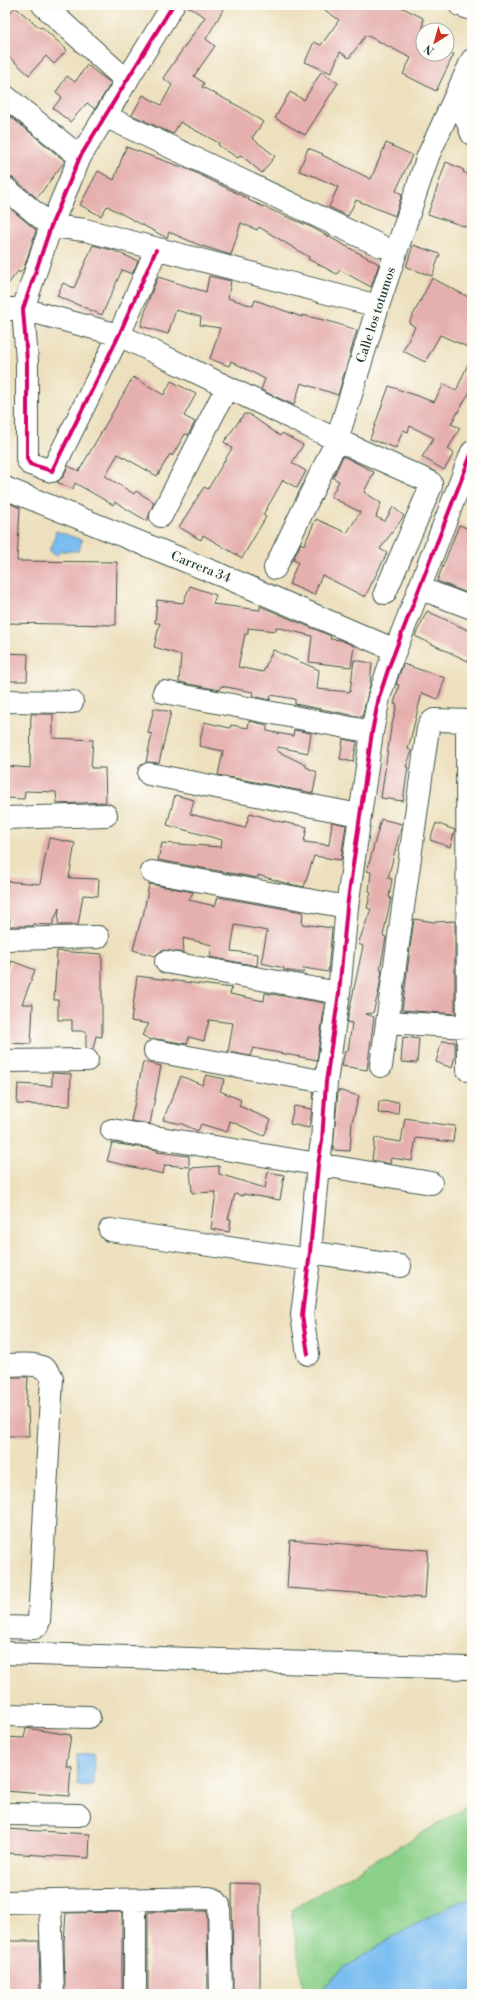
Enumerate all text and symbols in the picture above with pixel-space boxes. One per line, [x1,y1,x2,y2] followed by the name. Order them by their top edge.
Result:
[415,22,455,62] north arrow
[422,41,437,57] text: N
[353,265,399,365] street label: Calle los totumos
[169,548,234,586] street label: Carrera 34

